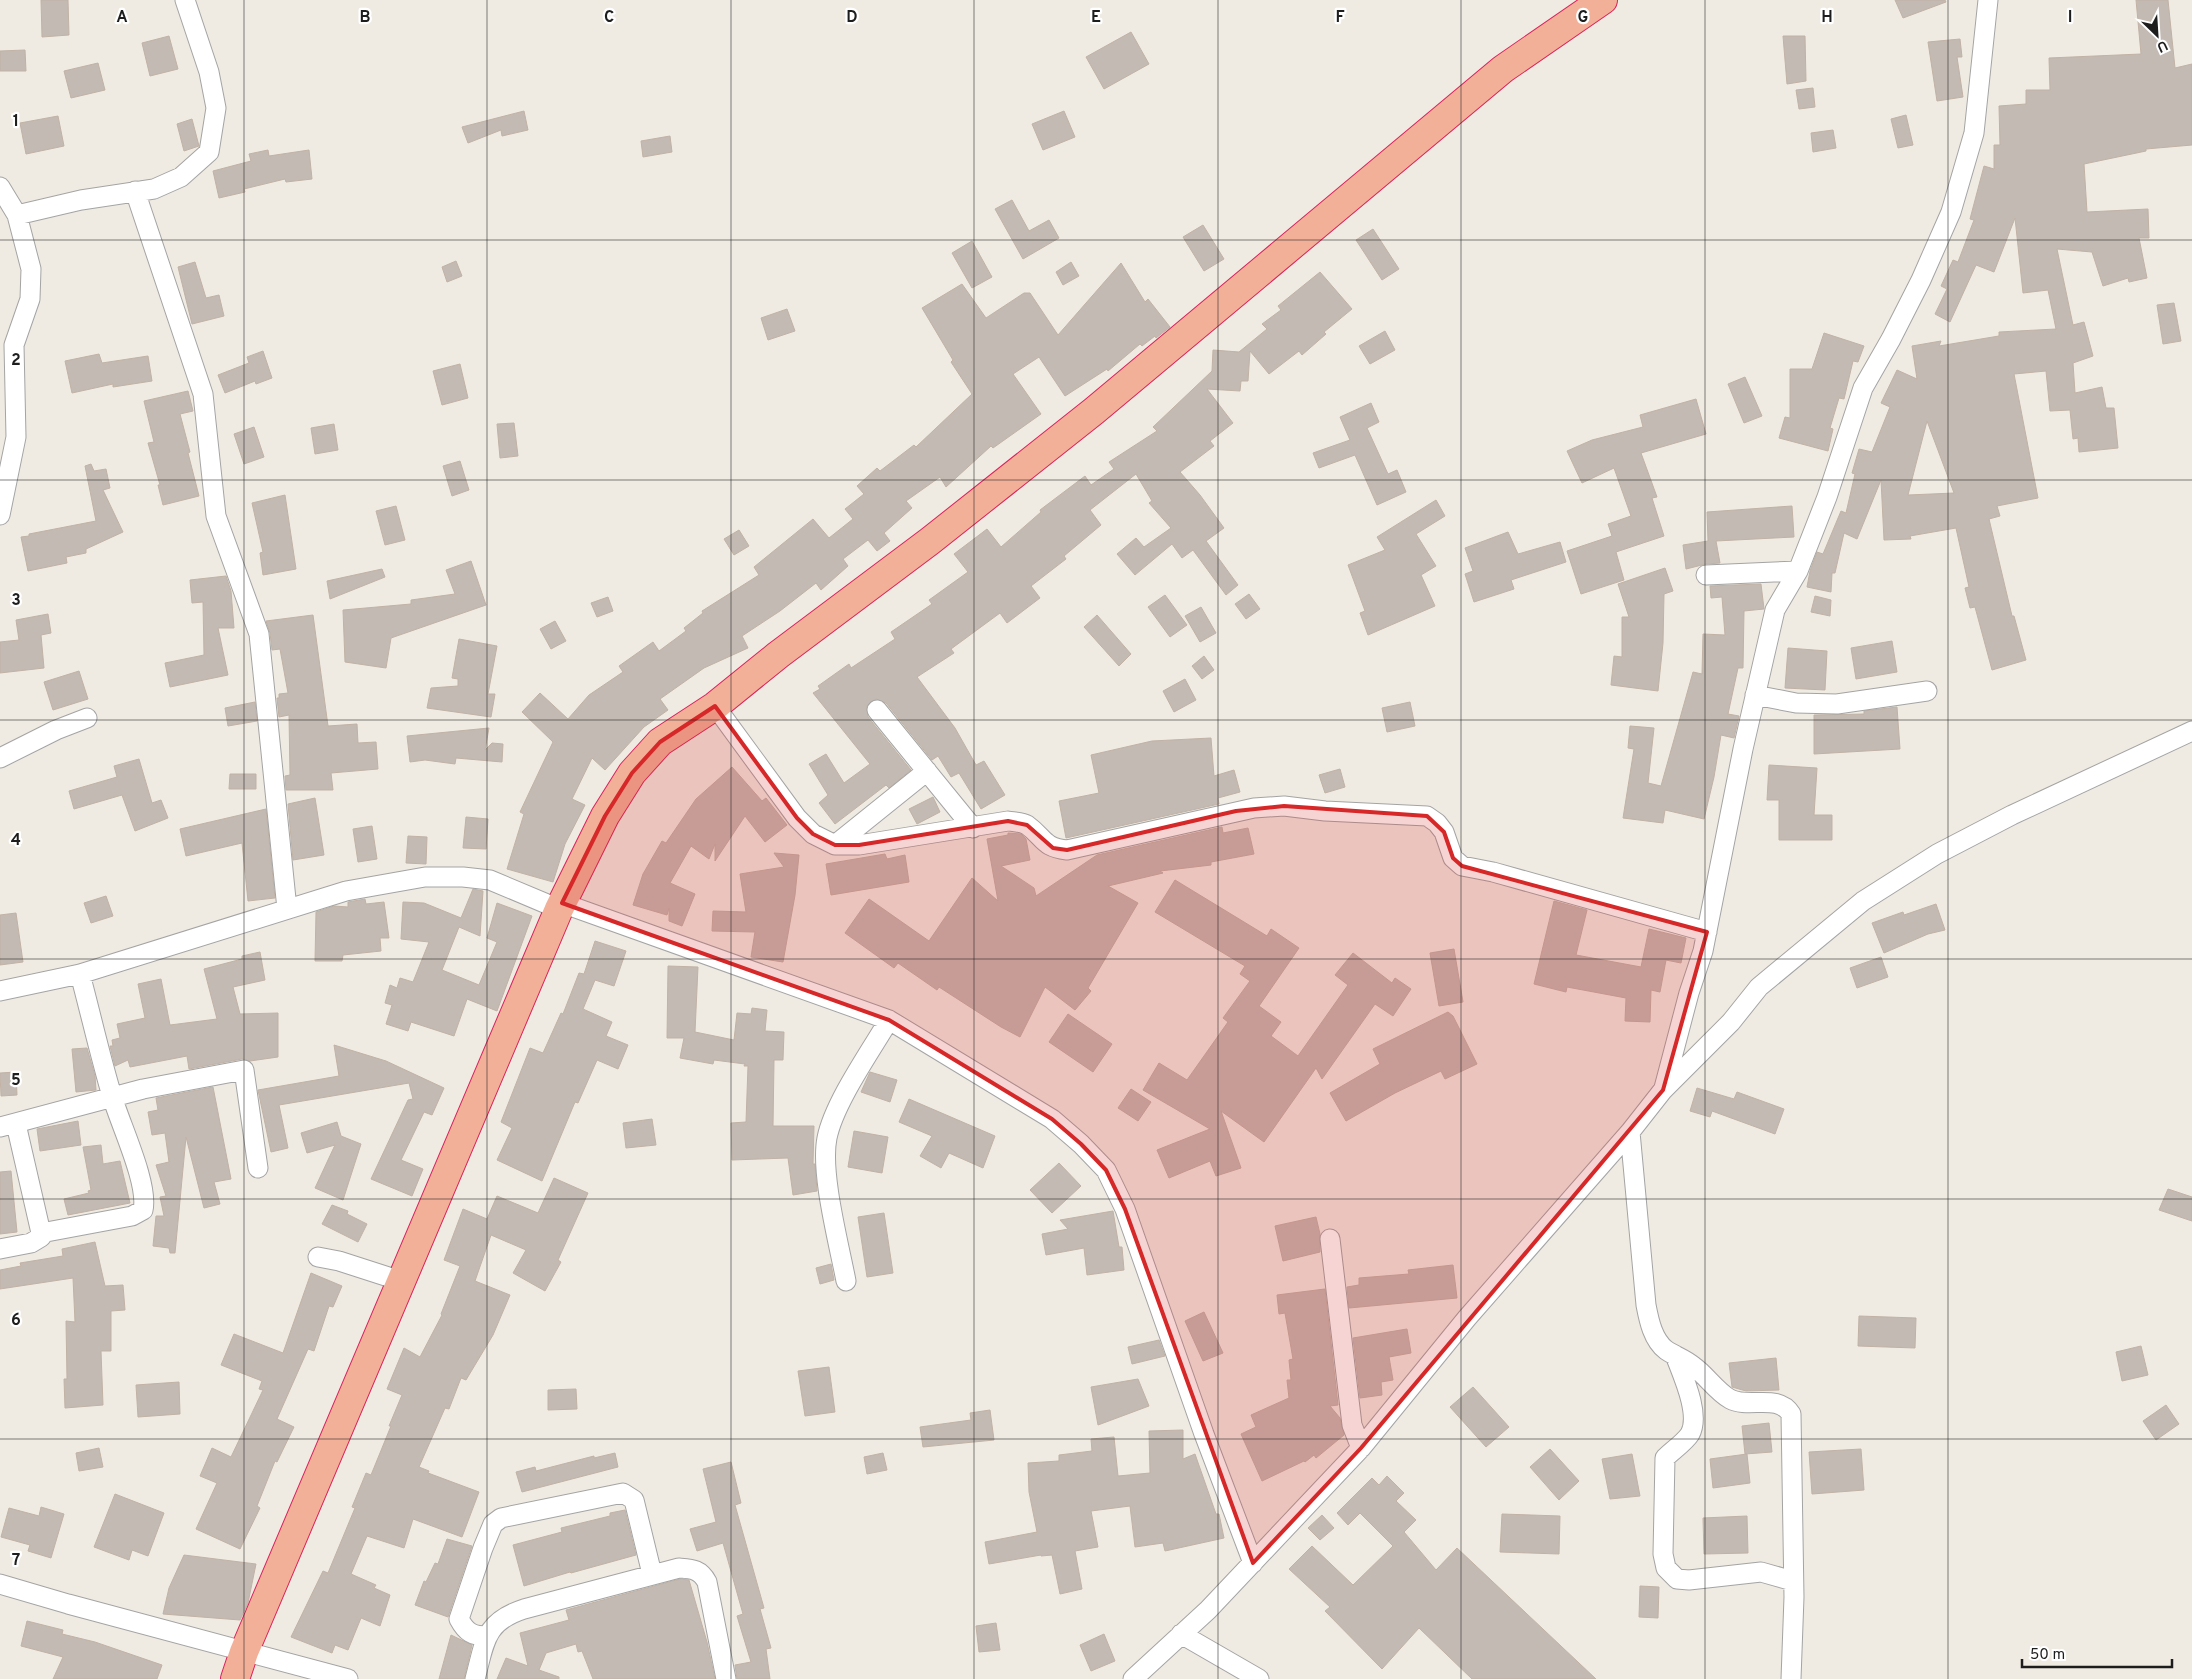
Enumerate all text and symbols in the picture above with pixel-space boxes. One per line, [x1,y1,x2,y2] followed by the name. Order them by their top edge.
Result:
[116,8,128,28] text: A
[359,8,371,28] text: B
[604,8,614,28] text: C
[846,8,858,28] text: D
[1091,8,1101,28] text: E
[1335,8,1345,28] text: F
[1578,8,1588,28] text: G
[1821,8,1833,28] text: H
[2068,8,2072,28] text: I
[2132,10,2182,60] north arrow
[2154,36,2170,55] text: U
[13,112,19,132] text: 1
[11,351,21,371] text: 2
[11,591,21,611] text: 3
[11,831,21,851] text: 4
[11,1071,21,1091] text: 5
[11,1311,21,1331] text: 6
[12,1551,20,1571] text: 7
[2022,1636,2172,1668] scale bar
[2030,1646,2065,1665] text: 50 m

